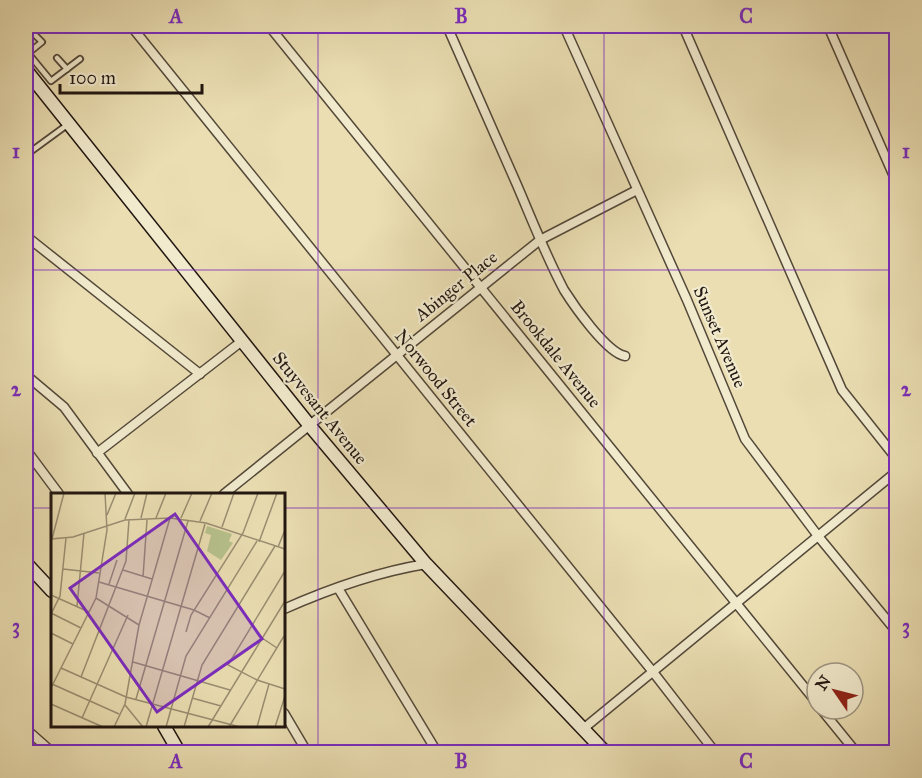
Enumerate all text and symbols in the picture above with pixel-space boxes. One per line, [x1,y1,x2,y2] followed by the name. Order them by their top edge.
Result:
[167,4,183,28] text: A
[454,4,468,28] text: B
[739,4,753,28] text: C
[60,57,202,95] scale bar
[69,67,116,89] text: 100 m
[12,139,20,163] text: 1
[902,139,910,163] text: 1
[409,246,502,327] street label: Abinger Place
[689,283,751,391] street label: Sunset Avenue
[506,296,606,412] street label: Brookdale Avenue
[390,325,482,432] street label: Norwood Street
[268,347,372,469] street label: Stuyvesant Avenue
[11,377,22,401] text: 2
[901,377,912,401] text: 2
[51,493,285,727] inset map
[12,614,20,639] text: 3
[902,614,910,639] text: 3
[805,661,865,721] north arrow
[811,671,835,694] text: N
[167,749,183,773] text: A
[454,749,468,773] text: B
[739,749,753,773] text: C

